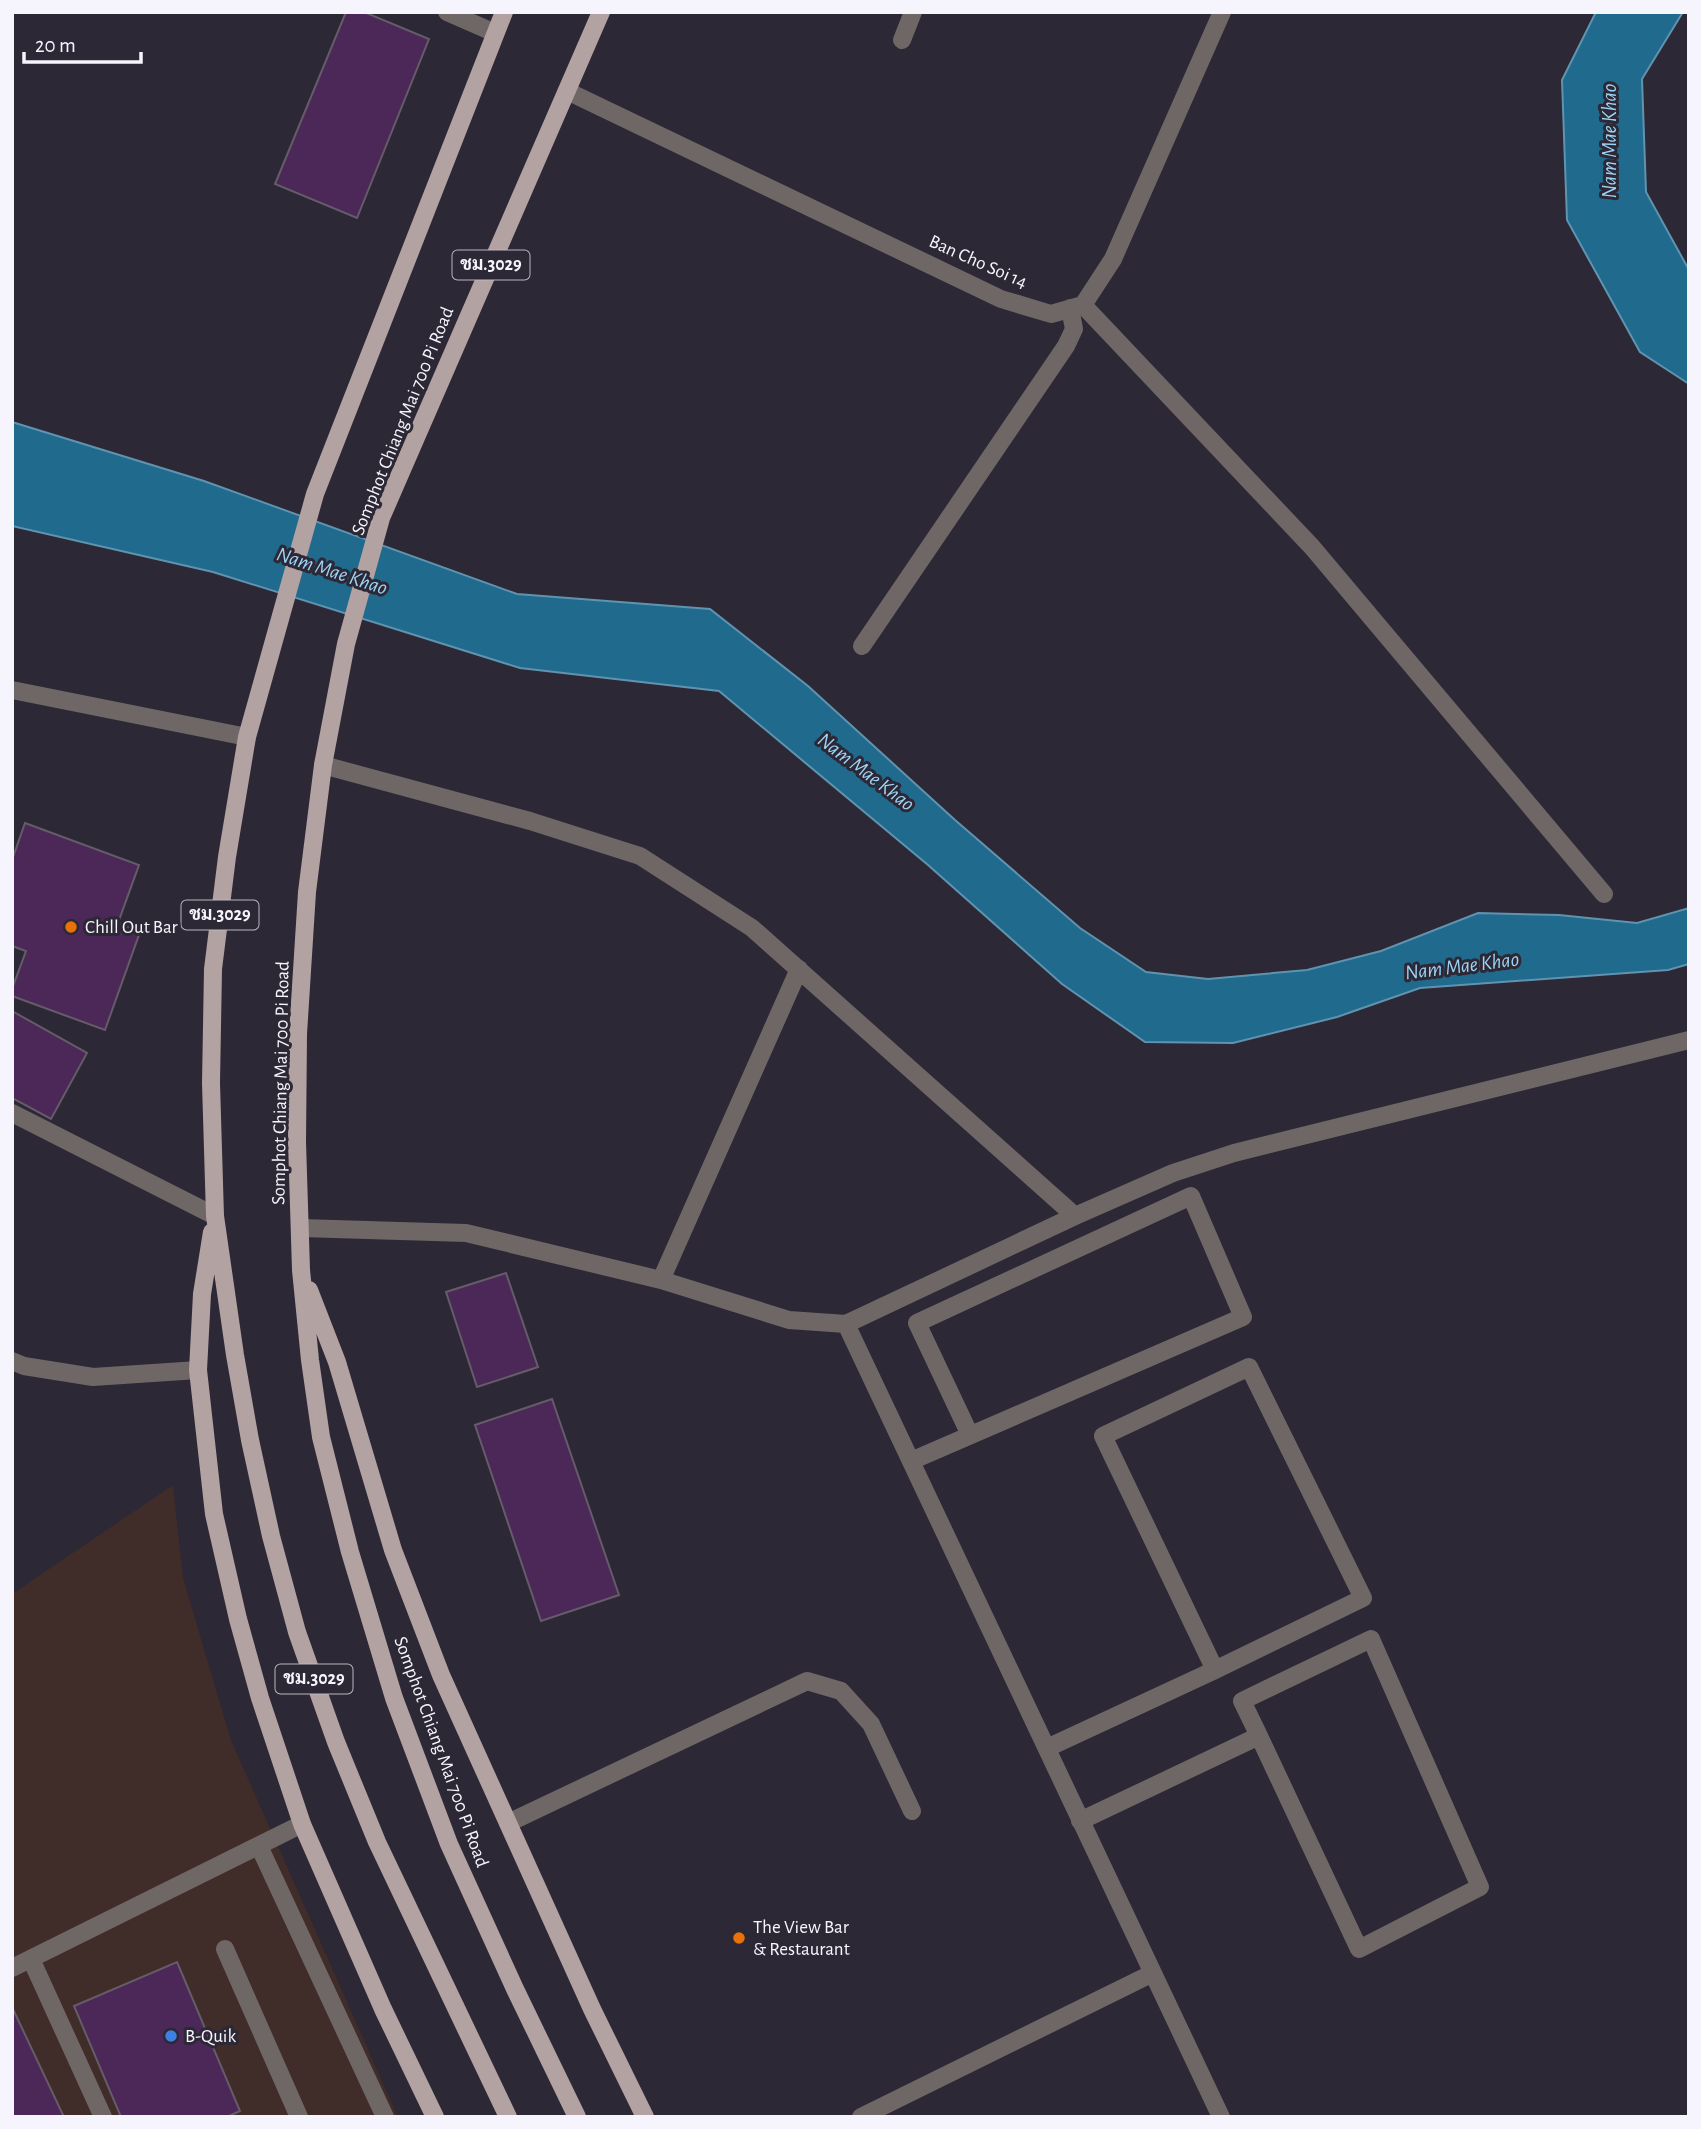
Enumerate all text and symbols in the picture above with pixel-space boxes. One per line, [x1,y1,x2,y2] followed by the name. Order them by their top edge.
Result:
[24,21,142,65] scale bar
[35,35,76,56] text: 20 m
[1599,84,1620,198] water label: Nam Mae Khao
[926,232,1030,292] street label: Ban Cho Soi 14
[452,250,530,279] road number: ชม.3029
[348,304,458,538] street label: Somphot Chiang Mai 700 Pi Road
[274,543,390,599] water label: Nam Mae Khao
[814,729,918,815] water label: Nam Mae Khao
[182,900,258,930] road number: ชม.3029
[85,918,178,937] place label: Chill Out Bar
[63,919,79,935] marker: Chill Out Bar
[1404,949,1520,983] water label: Nam Mae Khao
[269,961,293,1205] street label: Somphot Chiang Mai 700 Pi Road
[390,1634,492,1870] street label: Somphot Chiang Mai 700 Pi Road
[276,1664,352,1694] road number: ชม.3029
[753,1918,850,1959] place label: The View Bar & Restaurant
[731,1930,747,1946] marker: The View Bar & Restaurant
[185,2027,236,2046] place label: B-Quik
[163,2028,179,2044] marker: B-Quik

